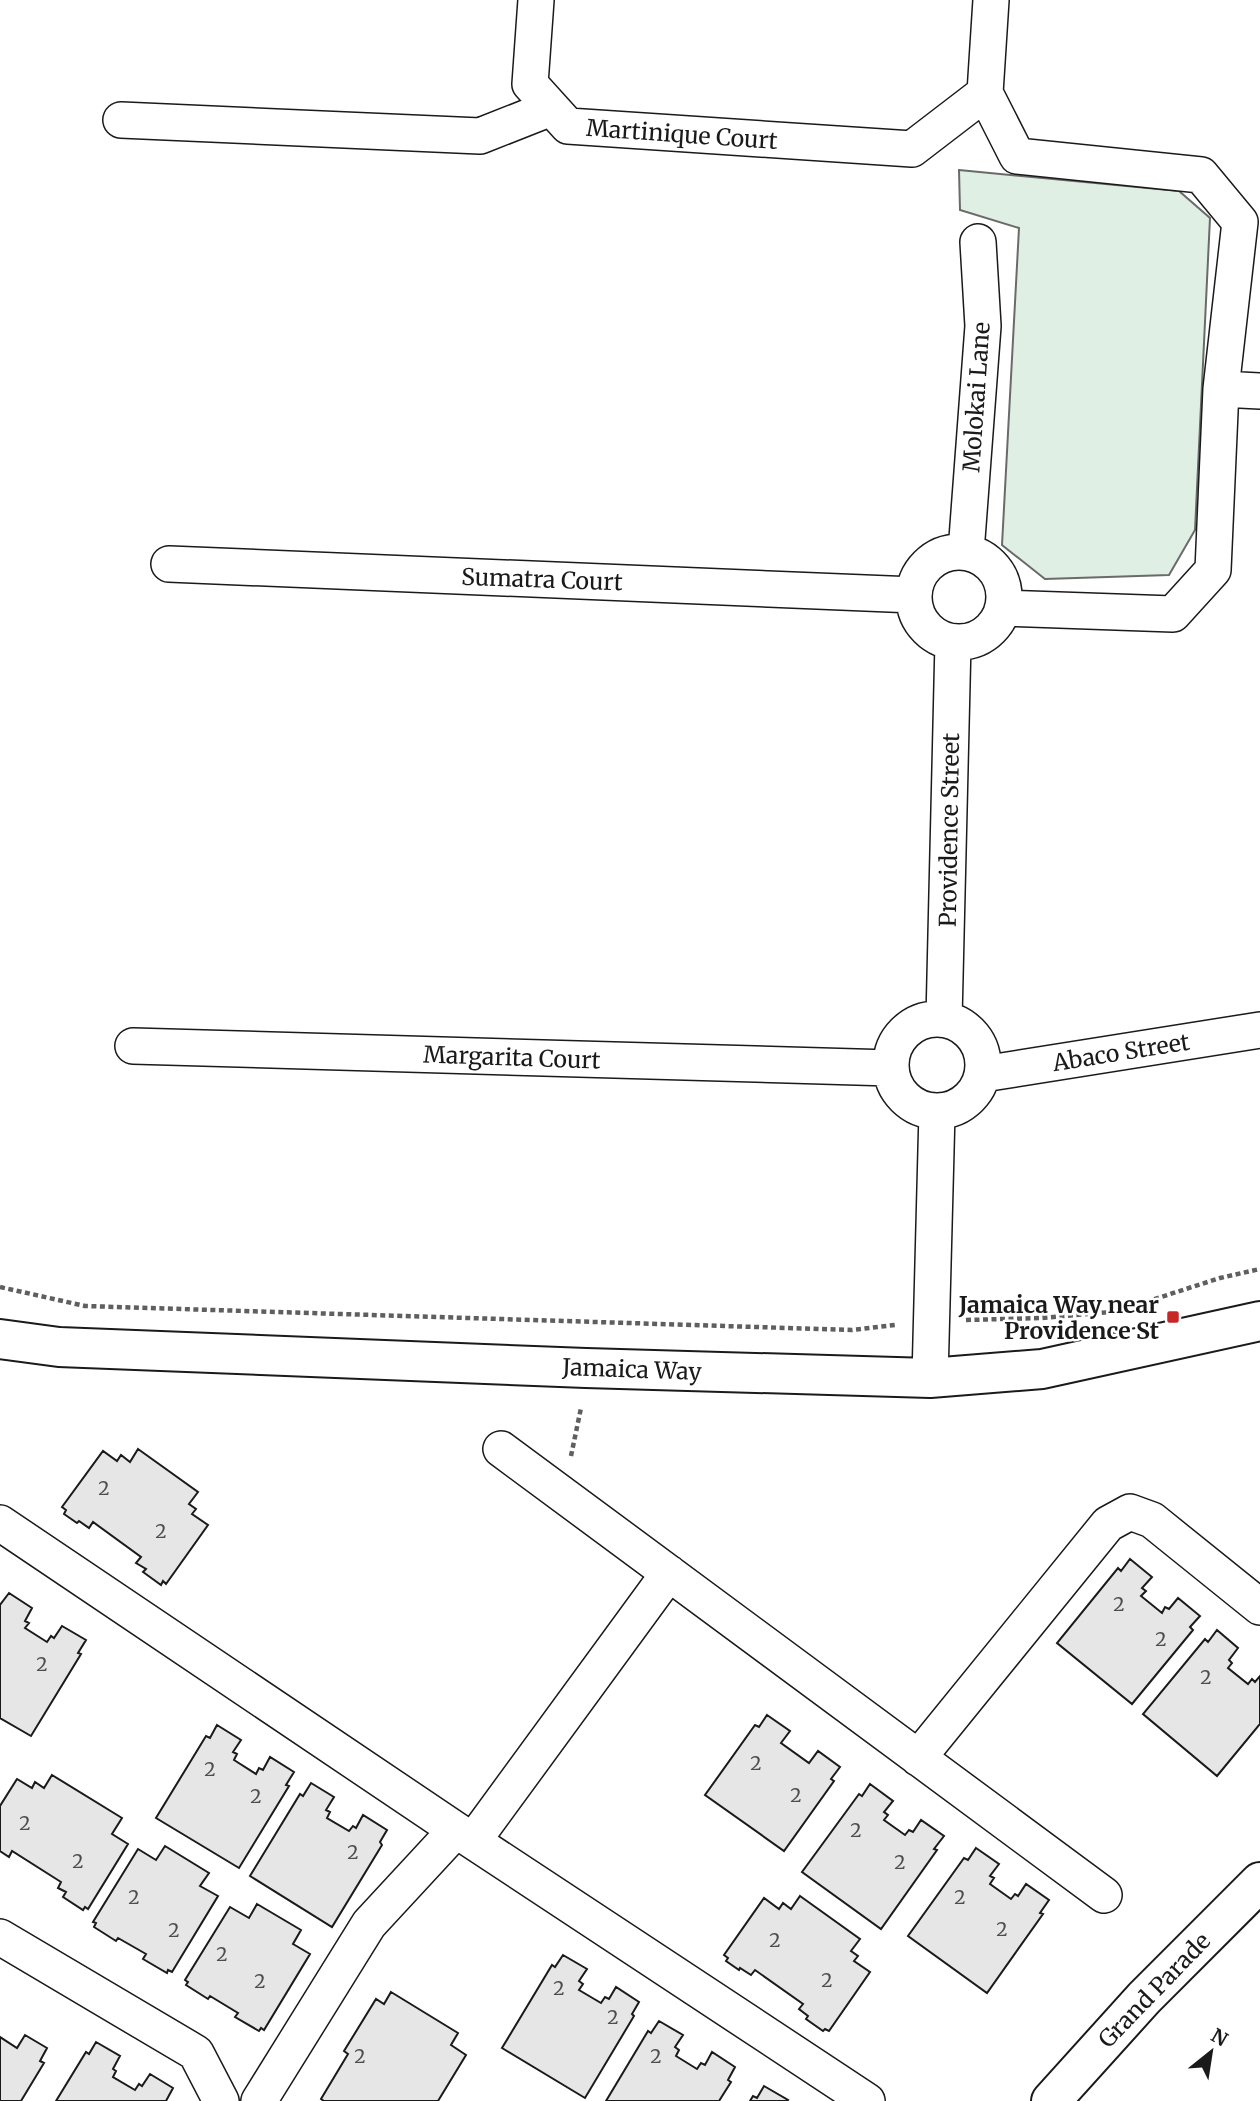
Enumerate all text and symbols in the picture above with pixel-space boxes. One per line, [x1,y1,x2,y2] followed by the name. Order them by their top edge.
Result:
[585,113,779,155] street label: Martinique Court
[956,321,996,473] street label: Molokai Lane
[461,562,623,596] street label: Sumatra Court
[933,733,965,927] street label: Providence Street
[1049,1027,1192,1077] street label: Abaco Street
[423,1039,601,1075] street label: Margarita Court
[958,1290,1159,1345] place label: Jamaica Way near Providence St
[1165,1309,1181,1325] marker: Jamaica Way near Providence St
[561,1352,703,1386] street label: Jamaica Way
[98,1476,110,1500] house number: 2
[155,1519,167,1543] house number: 2
[1113,1592,1125,1616] house number: 2
[1155,1627,1167,1651] house number: 2
[36,1652,48,1676] house number: 2
[1200,1665,1212,1689] house number: 2
[750,1751,762,1775] house number: 2
[204,1757,216,1781] house number: 2
[790,1783,802,1807] house number: 2
[250,1784,262,1808] house number: 2
[19,1811,31,1835] house number: 2
[850,1818,862,1842] house number: 2
[347,1840,359,1864] house number: 2
[72,1849,84,1873] house number: 2
[894,1850,906,1874] house number: 2
[128,1885,140,1909] house number: 2
[954,1885,966,1909] house number: 2
[996,1917,1008,1941] house number: 2
[168,1918,180,1942] house number: 2
[1092,1926,1216,2054] street label: Grand Parade
[769,1928,781,1952] house number: 2
[216,1942,228,1966] house number: 2
[821,1968,833,1992] house number: 2
[254,1969,266,1993] house number: 2
[553,1976,565,2000] house number: 2
[607,2005,619,2029] house number: 2
[1176,2017,1246,2087] north arrow
[1207,2023,1232,2051] text: N
[354,2044,366,2068] house number: 2
[650,2044,662,2068] house number: 2

